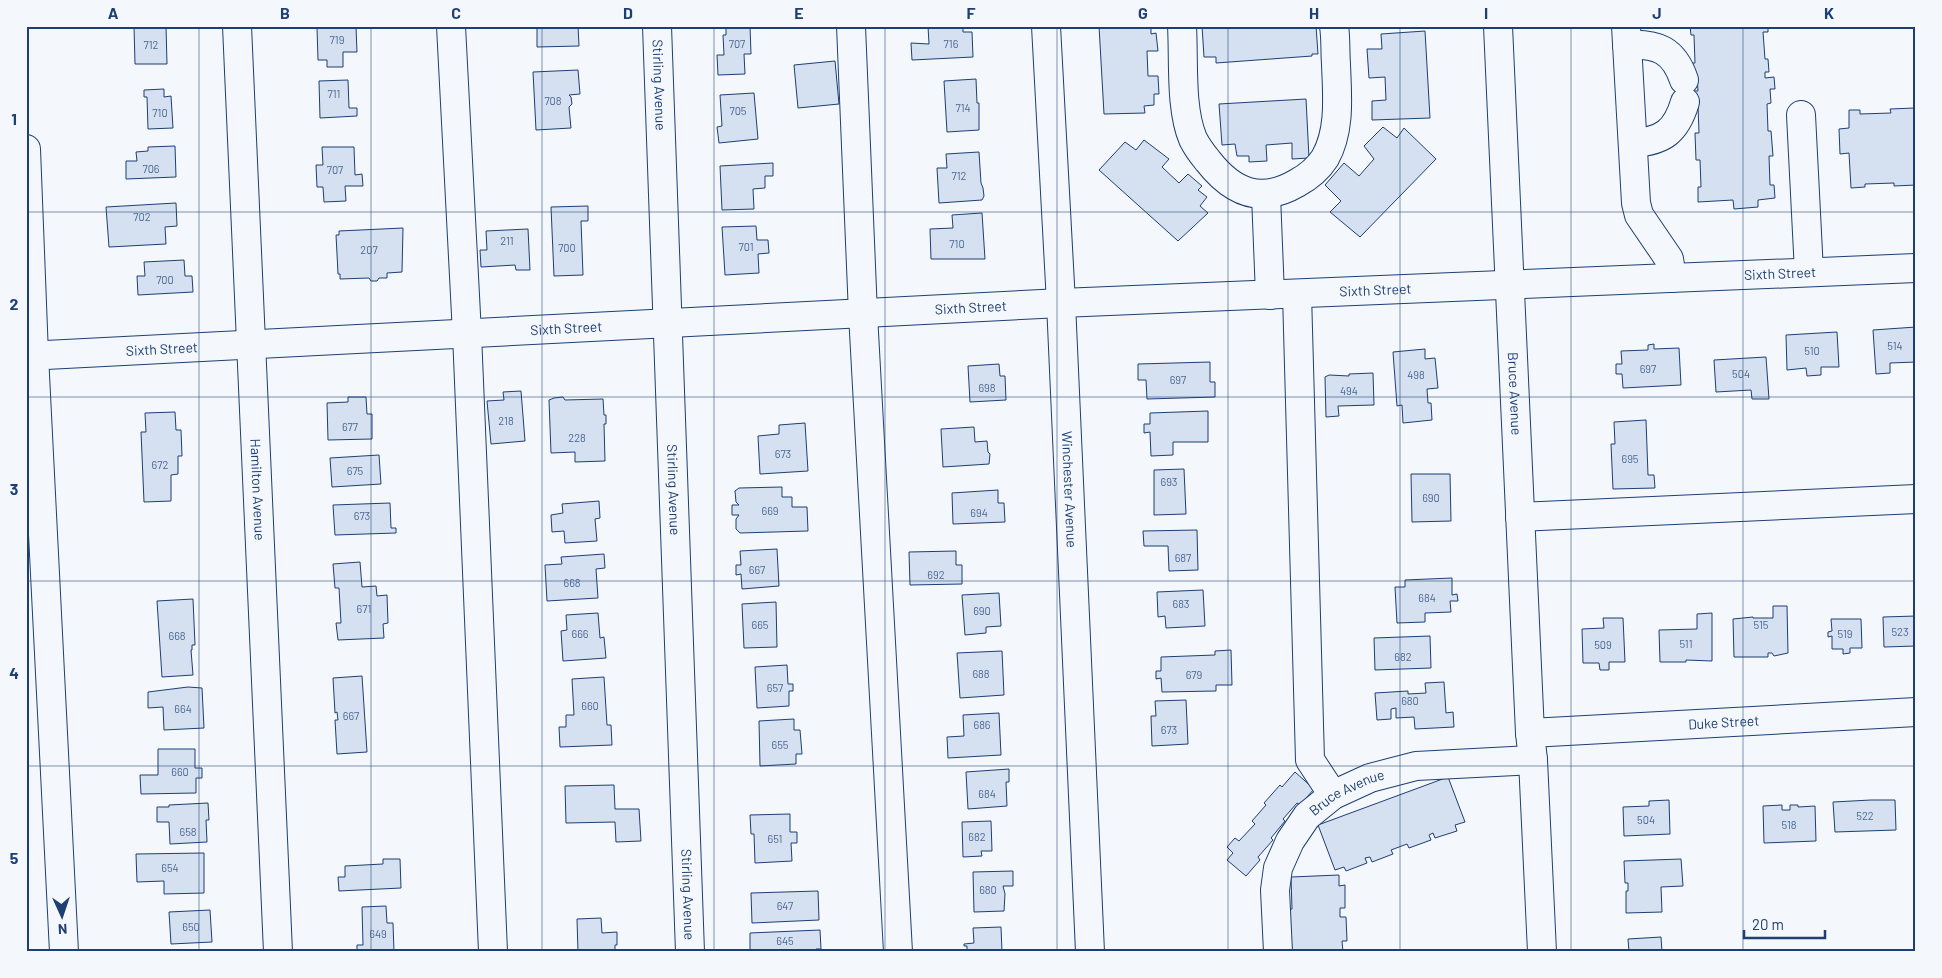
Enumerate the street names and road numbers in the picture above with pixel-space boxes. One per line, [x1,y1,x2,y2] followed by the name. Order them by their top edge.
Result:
[649,39,670,131] street label: Stirling Avenue
[1744,263,1816,283] street label: Sixth Street
[1339,280,1412,300] street label: Sixth Street
[934,297,1007,317] street label: Sixth Street
[530,317,603,338] street label: Sixth Street
[125,338,198,359] street label: Sixth Street
[1505,352,1526,436] street label: Bruce Avenue
[1059,431,1081,548] street label: Winchester Avenue
[247,438,269,541] street label: Hamilton Avenue
[664,444,684,536] street label: Stirling Avenue
[1688,712,1760,732] street label: Duke Street
[1305,766,1386,819] street label: Bruce Avenue
[678,849,699,940] street label: Stirling Avenue

